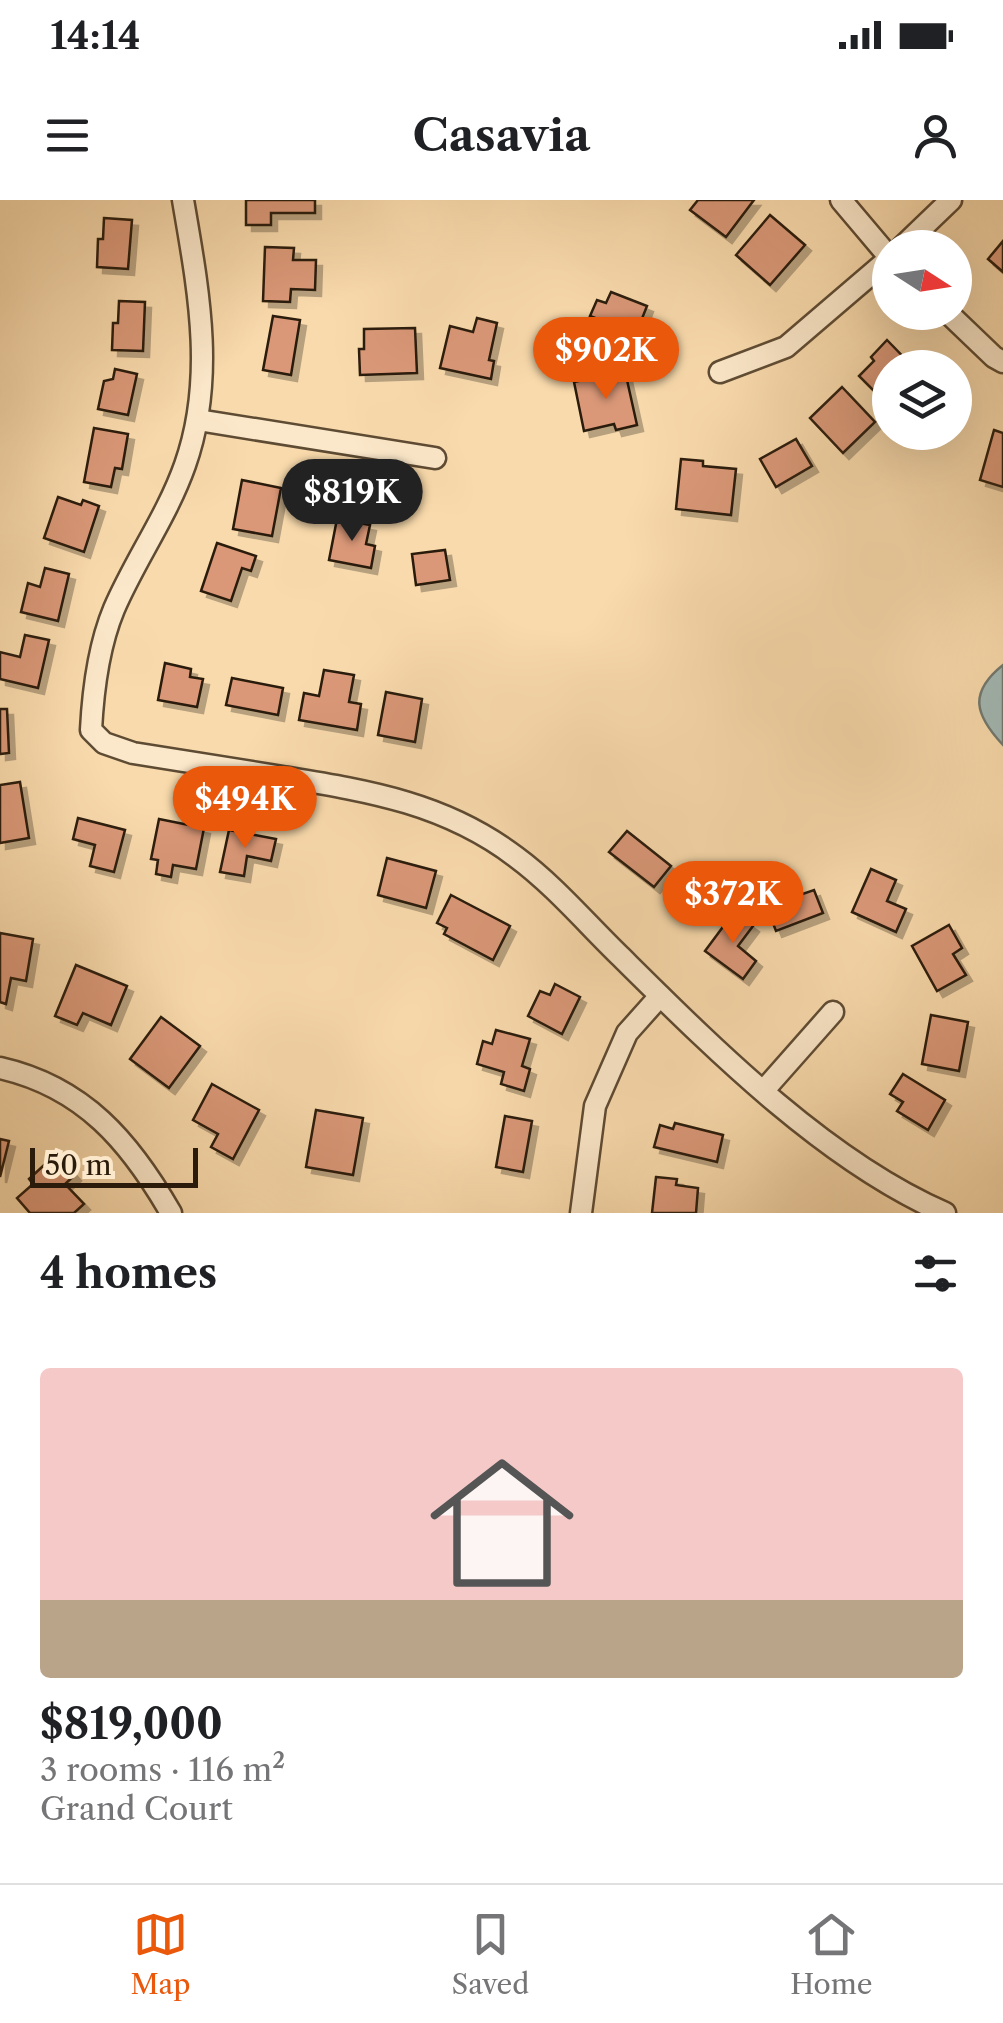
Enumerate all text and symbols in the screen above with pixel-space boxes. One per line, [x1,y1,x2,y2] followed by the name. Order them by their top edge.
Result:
[50,12,141,59] text: 14:14
[413,107,590,163] text: Casavia
[40,108,95,163] icon: menu
[908,108,963,163] icon: person
[872,230,972,330] north arrow
[872,230,972,450] map controls
[536,317,676,402] pin: $902K
[555,330,657,369] text: $902K
[872,350,972,450] button: layers
[282,459,422,544] pin: $819K
[304,472,400,511] text: $819K
[175,766,315,851] pin: $494K
[195,779,295,818] text: $494K
[663,861,803,946] pin: $372K
[684,874,782,913] text: $372K
[30,1143,198,1188] scale bar
[45,1148,112,1182] text: 50 m
[908,1246,963,1301] icon: filters
[40,1247,217,1299] text: 4 homes
[412,1433,592,1613] icon: home
[40,1698,223,1750] text: $819,000
[40,1750,285,1789] text: 3 rooms · 116 m²
[40,1789,233,1828] text: Grand Court
[130,1907,191,2001] tab: Map
[452,1907,529,2001] tab: Saved
[790,1907,873,2001] tab: Home

